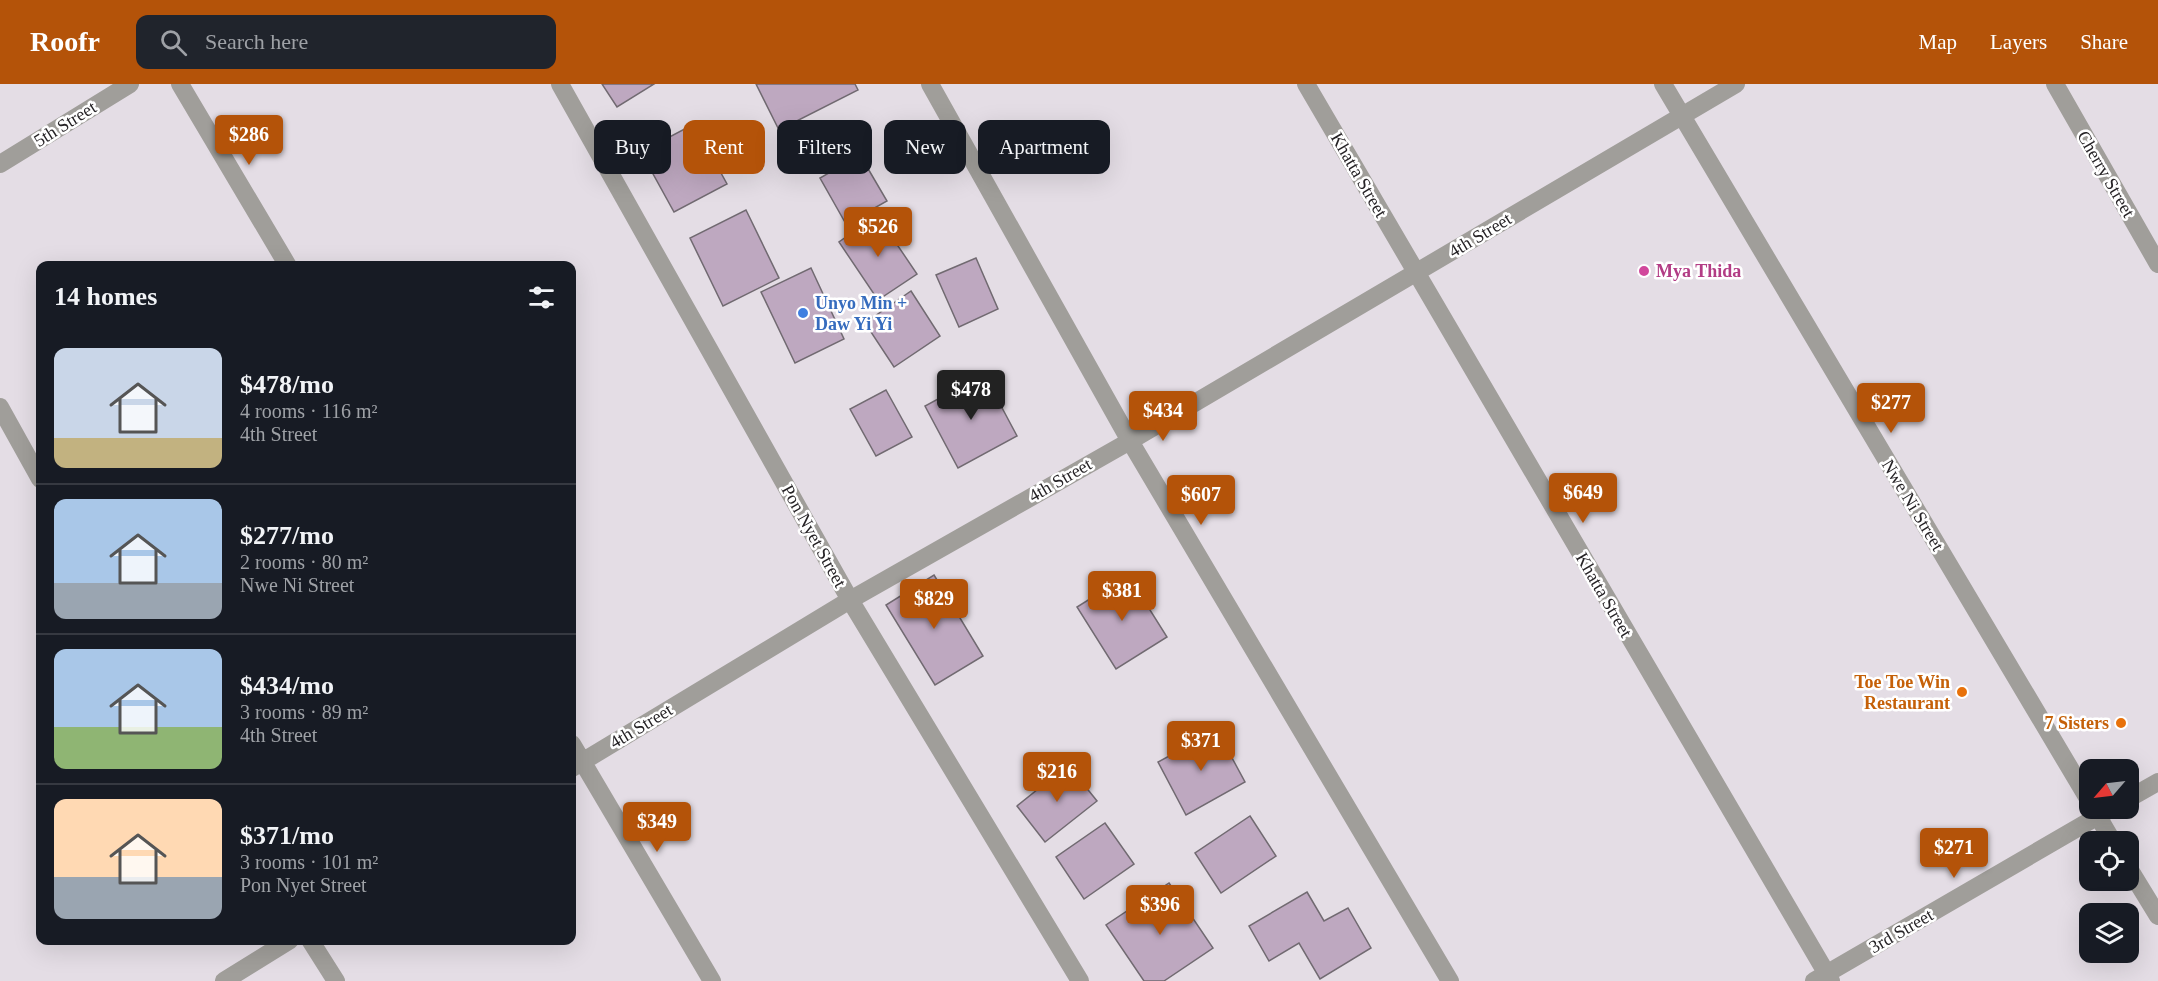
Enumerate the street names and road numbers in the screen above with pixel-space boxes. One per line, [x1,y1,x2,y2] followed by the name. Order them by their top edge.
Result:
[30,97,100,151] street label: 5th Street
[2073,127,2139,221] street label: Cherry Street
[1327,129,1391,221] street label: Khatta Street
[1445,209,1515,261] street label: 4th Street
[1025,454,1095,506] street label: 4th Street
[1878,456,1948,554] street label: Nwe Ni Street
[778,481,850,591] street label: Pon Nyet Street
[1572,549,1636,641] street label: Khatta Street
[606,700,676,752] street label: 4th Street
[1865,905,1937,957] street label: 3rd Street

